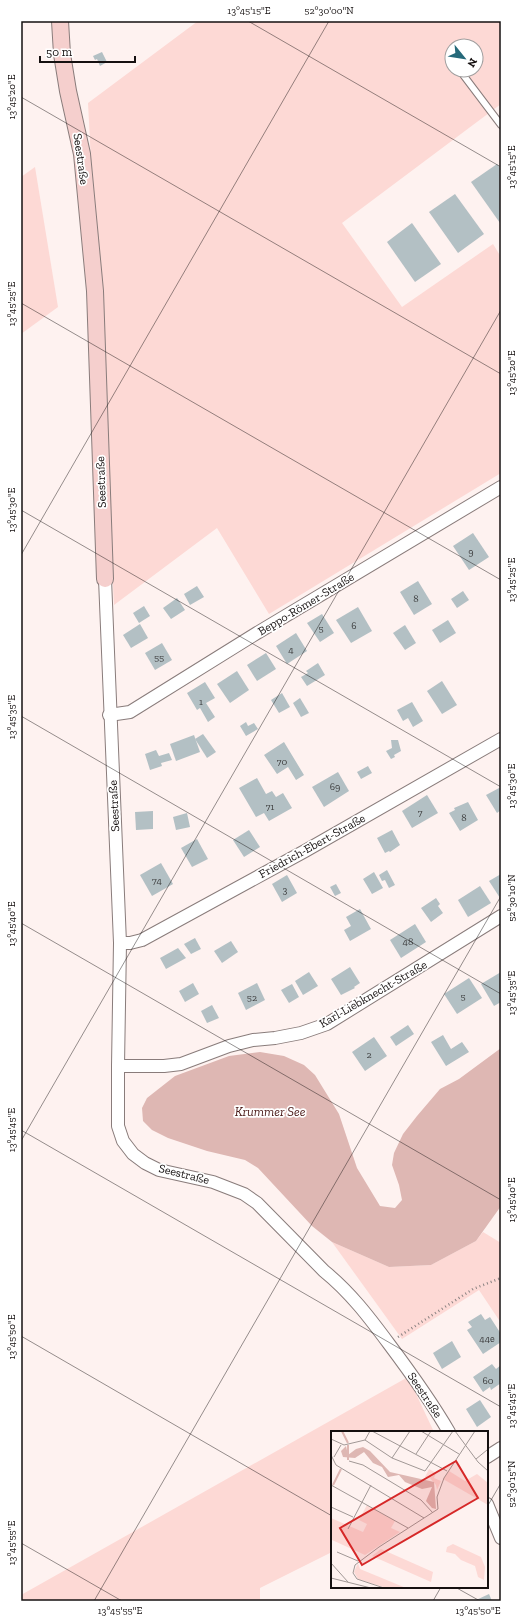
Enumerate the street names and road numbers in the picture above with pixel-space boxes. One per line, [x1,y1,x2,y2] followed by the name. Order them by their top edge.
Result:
[70,132,92,186] street label: Seestraße
[93,456,109,508] street label: Seestraße
[255,570,357,638] street label: Beppo-Römer-Straße
[106,779,122,832] street label: Seestraße
[256,811,368,881] street label: Friedrich-Ebert-Straße
[317,957,430,1031] street label: Karl-Liebknecht-Straße
[157,1161,211,1187] street label: Seestraße
[405,1370,445,1421] street label: Seestraße

